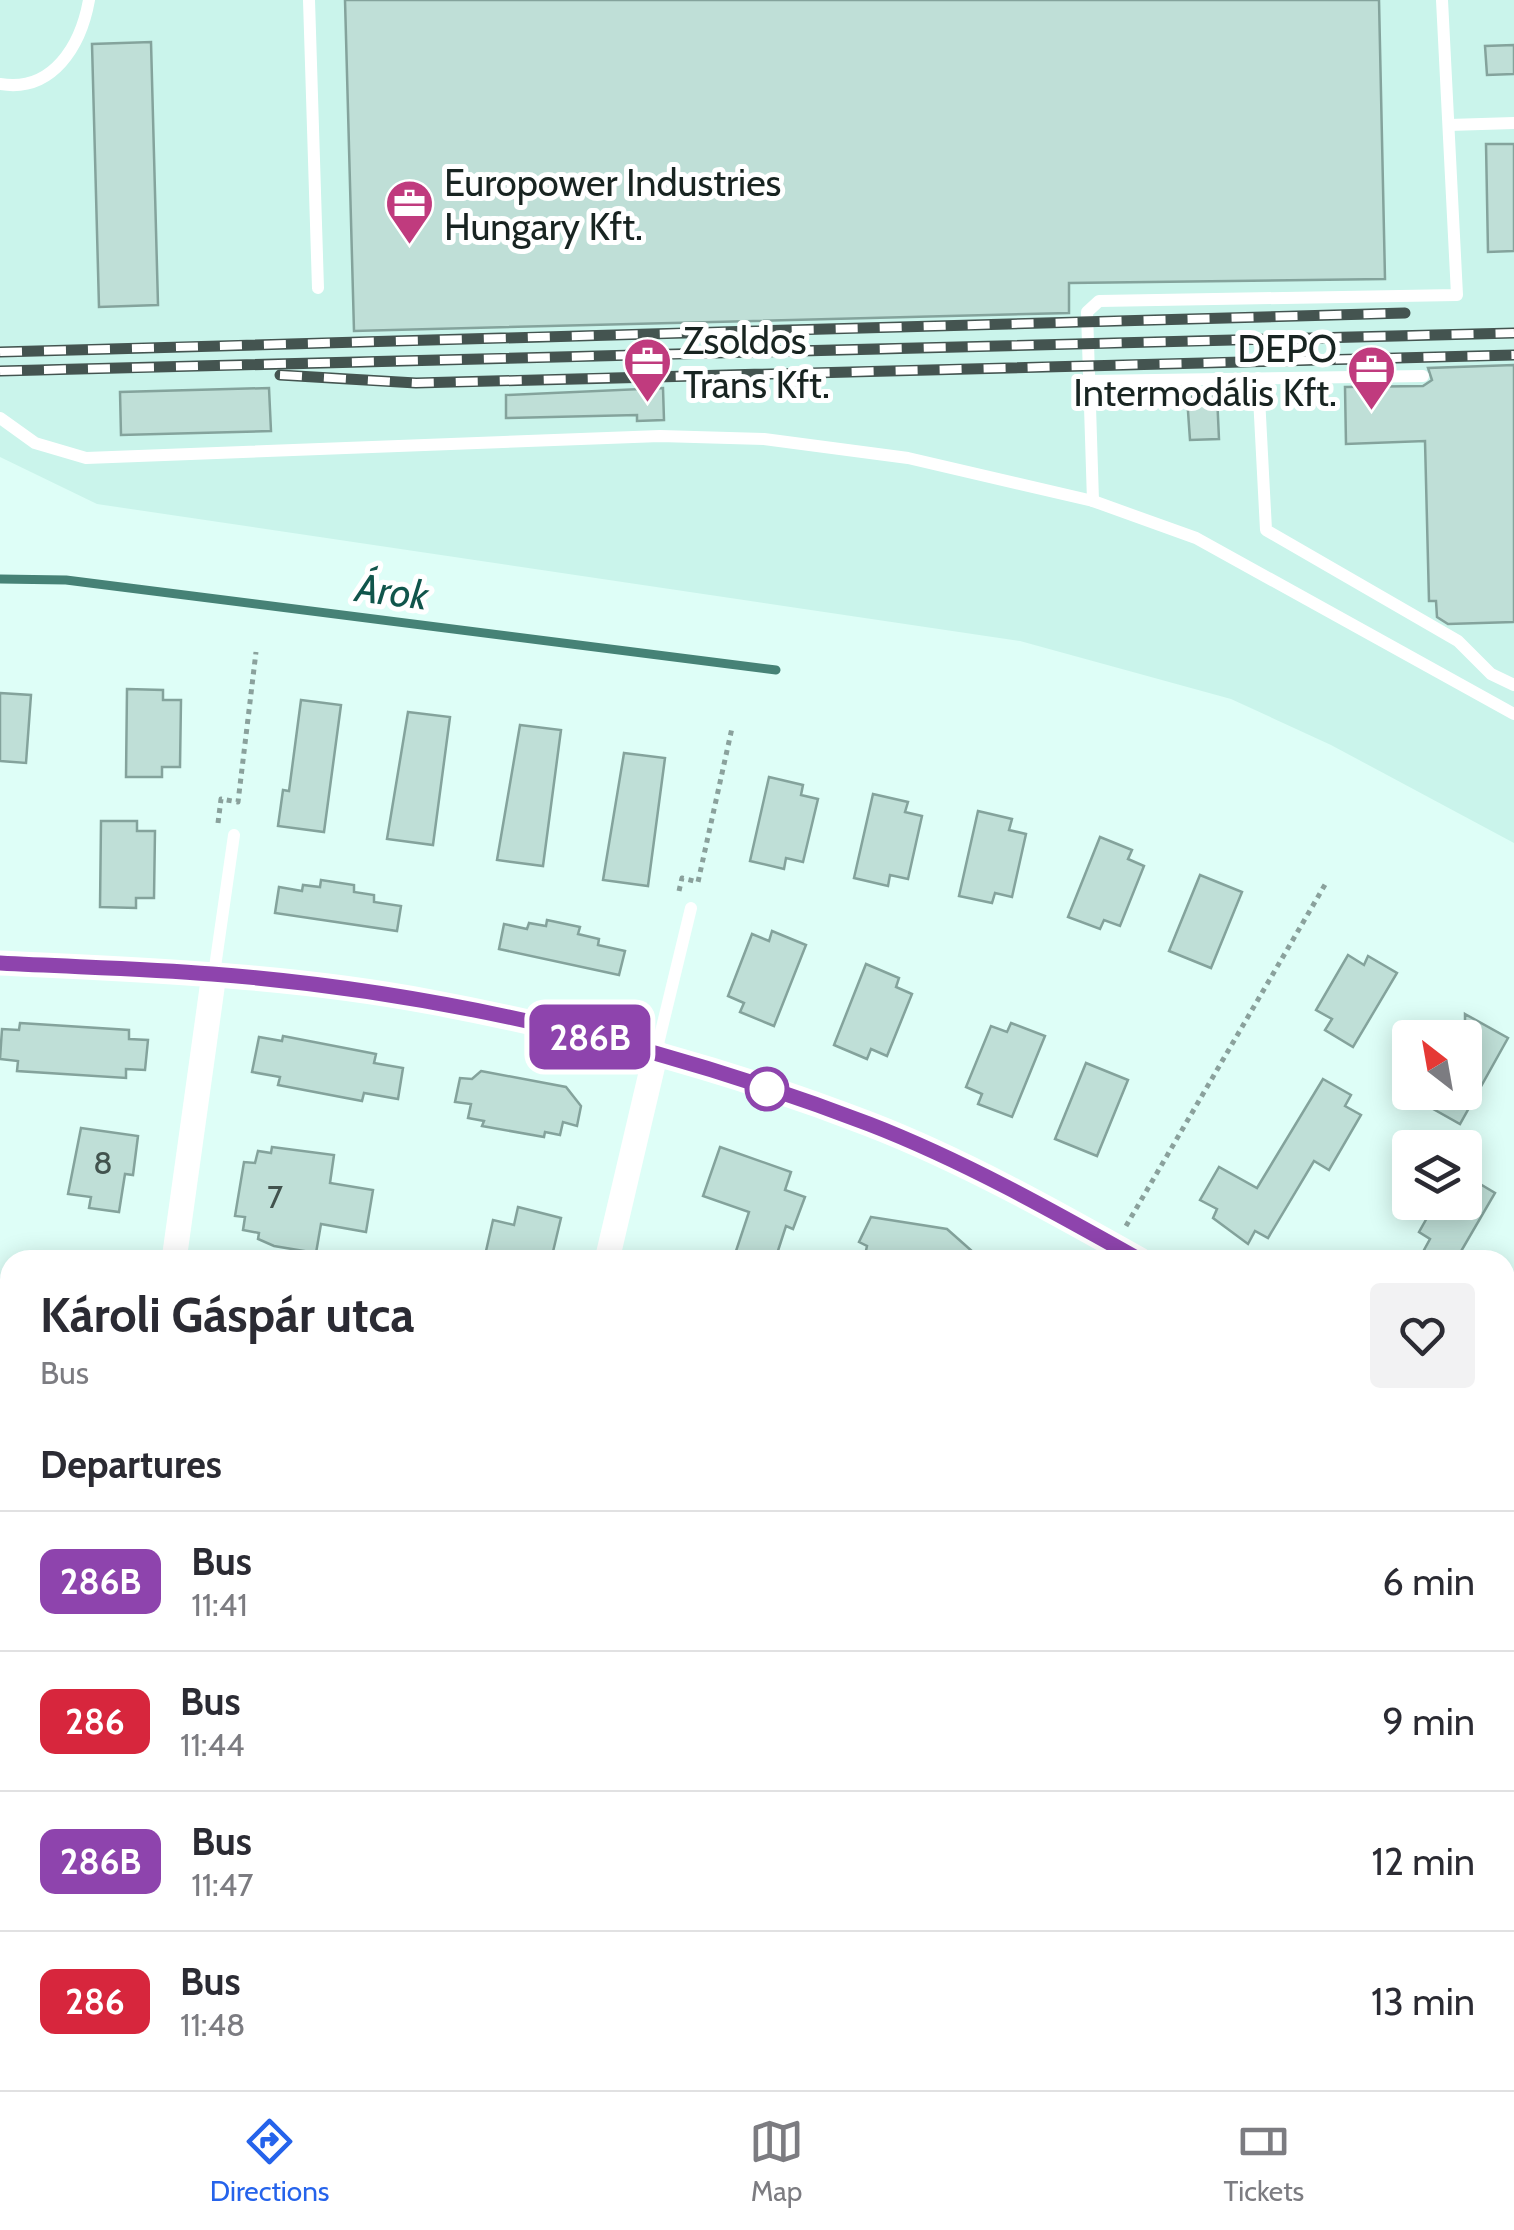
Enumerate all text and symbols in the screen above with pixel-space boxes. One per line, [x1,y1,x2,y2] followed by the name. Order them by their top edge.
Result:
[444,159,781,250] place label: Europower Industries Hungary Kft.
[383,178,435,246] office icon: Europower Industries Hungary Kft.
[683,317,830,408] place label: Zsoldos Trans Kft.
[1073,325,1337,416] place label: DEPO Intermodális Kft.
[622,336,674,404] office icon: Zsoldos Trans Kft.
[1346,344,1398,412] office icon: DEPO Intermodális Kft.
[351,562,433,620] water label: Árok
[520,1004,660,1070] line badge: 286B
[549,1016,631,1059] text: 286B
[1392,1020,1482,1110] north arrow
[1392,1020,1482,1220] map controls
[746,1068,788,1110] unlabelled marker
[1392,1130,1482,1220] button: layers
[93,1143,113,1182] house number: 8
[267,1177,283,1216] house number: 7
[1370,1283,1475,1388] button: heart
[40,1286,414,1344] text: Károli Gáspár utca
[40,1353,89,1392] text: Bus
[40,1441,222,1488] text: Departures
[191,1538,252,1585] text: Bus
[1382,1558,1475,1605] text: 6 min
[60,1560,141,1603] text: 286B
[191,1585,248,1624] text: 11:41
[180,1678,241,1725] text: Bus
[1382,1698,1475,1745] text: 9 min
[65,1700,125,1743] text: 286
[180,1725,245,1764] text: 11:44
[191,1818,252,1865] text: Bus
[1372,1838,1475,1885] text: 12 min
[60,1840,141,1883] text: 286B
[191,1865,253,1904] text: 11:47
[180,1958,241,2005] text: Bus
[1371,1978,1475,2025] text: 13 min
[65,1980,125,2023] text: 286
[180,2005,245,2044] text: 11:48
[210,2114,329,2208] tab: Directions
[749,2114,804,2208] tab: Map
[1224,2114,1304,2208] tab: Tickets

